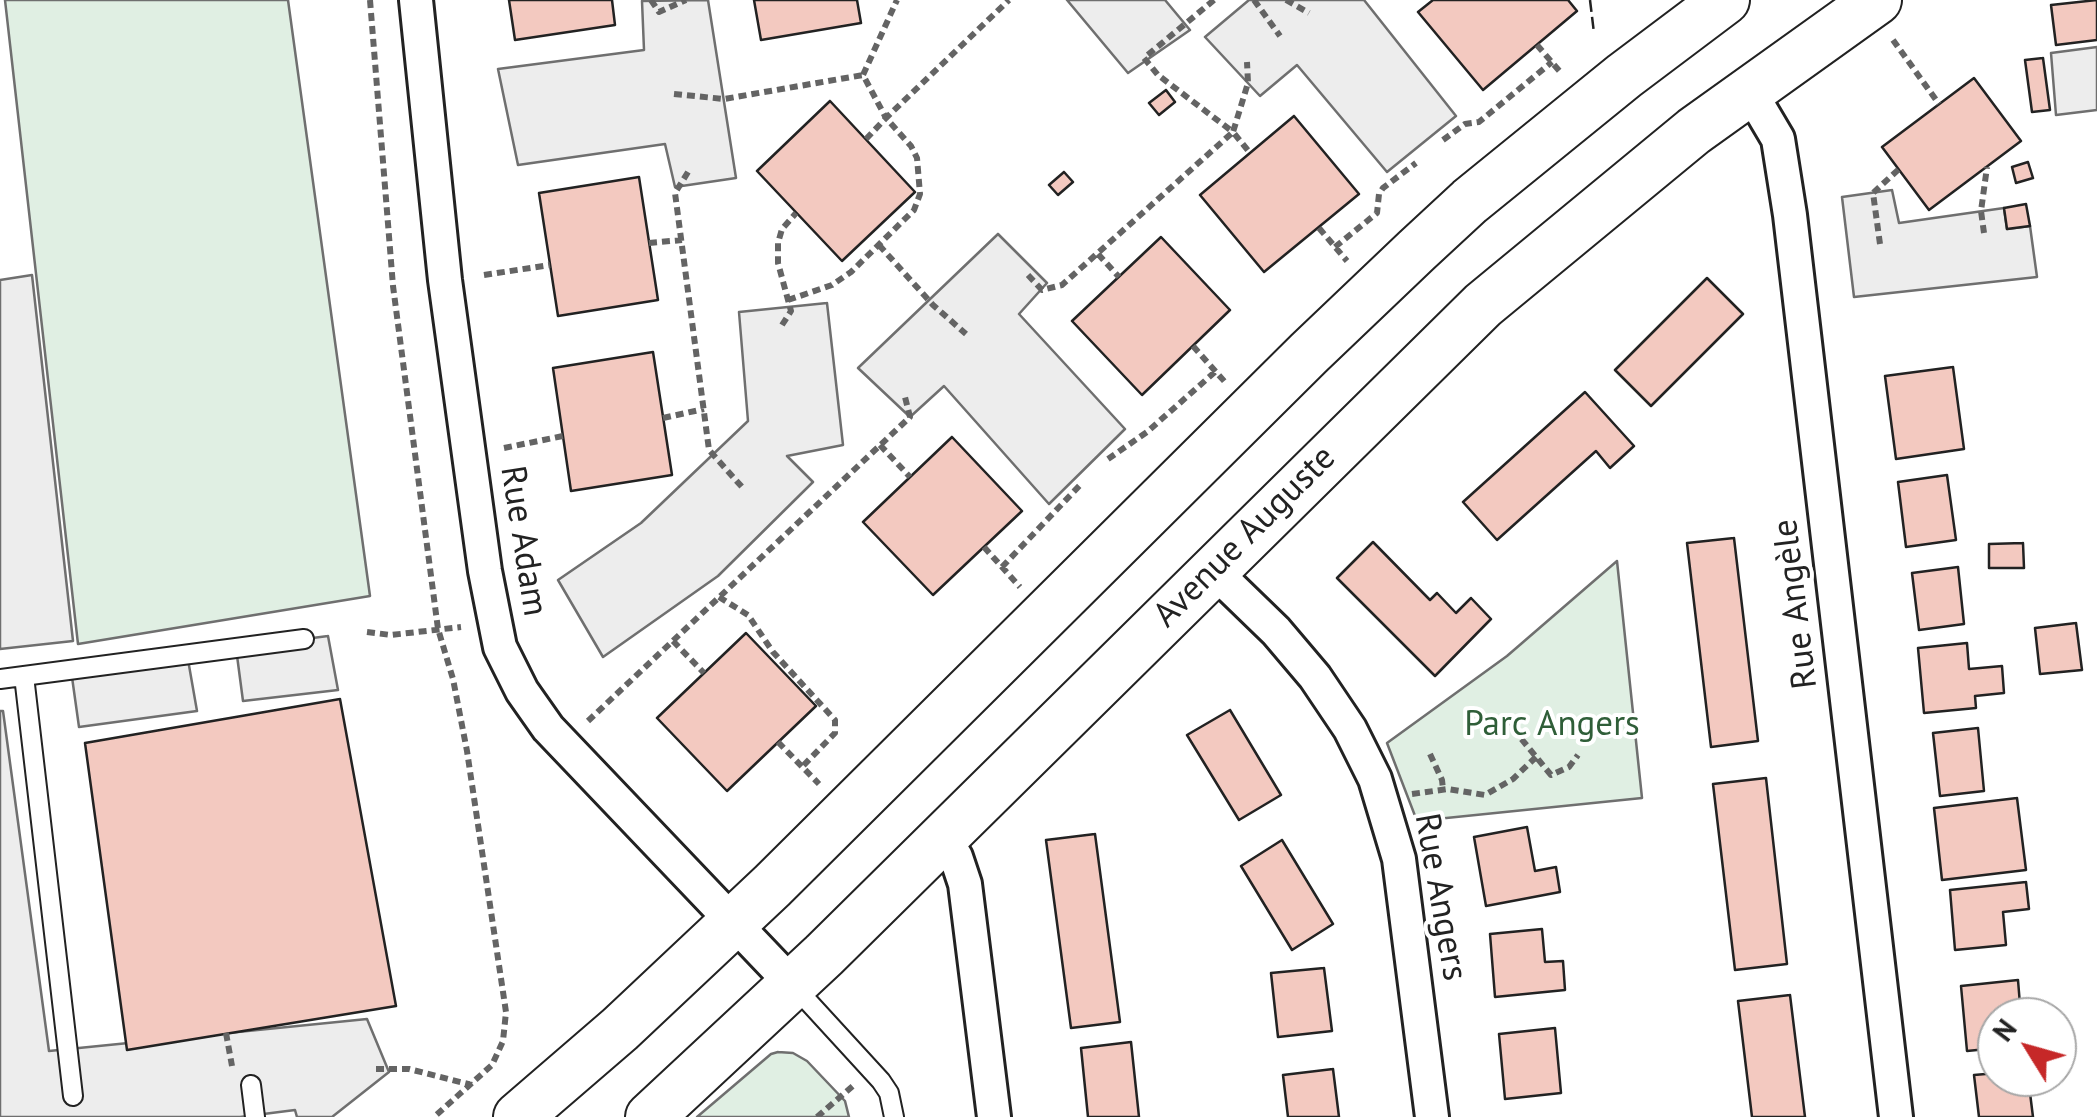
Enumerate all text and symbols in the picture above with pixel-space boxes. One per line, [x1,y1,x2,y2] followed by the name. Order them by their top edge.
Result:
[1145,437,1345,637] street label: Avenue Auguste
[490,463,556,619] street label: Rue Adam
[1765,517,1827,691] street label: Rue Angèle
[1464,704,1640,746] park label: Parc Angers
[1405,810,1475,984] street label: Rue Angers
[1977,997,2077,1097] north arrow
[1984,1011,2025,1048] text: N

